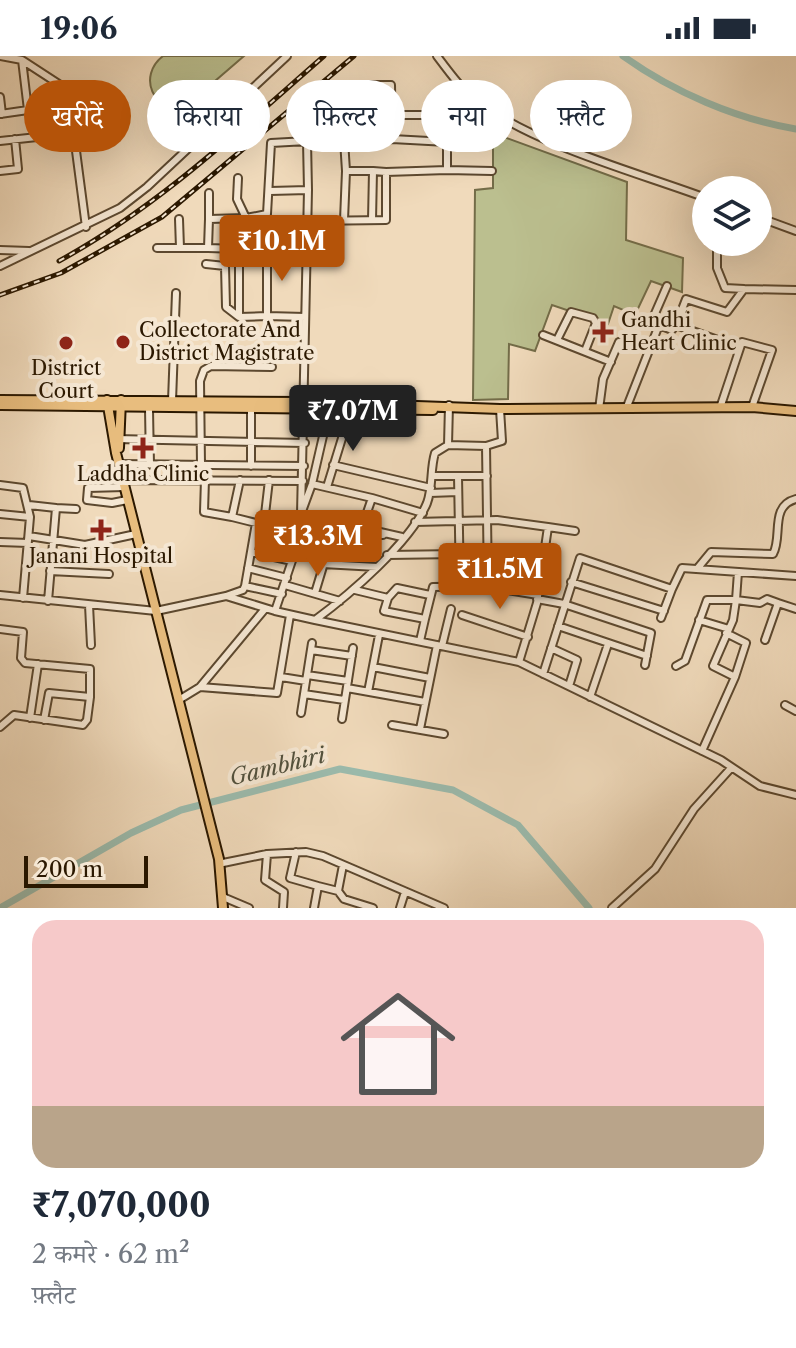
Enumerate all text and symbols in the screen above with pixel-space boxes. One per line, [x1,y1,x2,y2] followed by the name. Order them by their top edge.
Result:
[40,10,117,47] text: 19:06
[24,80,131,152] chip: खरीदें
[147,80,270,152] chip: किराया
[286,80,405,152] chip: फ़िल्टर
[421,80,514,152] chip: नया
[530,80,632,152] chip: फ़्लैट
[692,176,772,256] map controls
[692,176,772,256] button: layers
[217,215,347,283] pin: ₹10.1M
[238,225,326,257] text: ₹10.1M
[621,308,737,355] place label: Gandhi Heart Clinic
[139,318,314,365] place label: Collectorate And District Magistrate
[592,321,614,343] marker: Gandhi Heart Clinic
[114,333,132,351] marker: Collectorate And District Magistrate
[57,334,75,352] marker: District Court
[31,356,101,403] place label: District Court
[288,385,418,453] pin: ₹7.07M
[307,395,399,427] text: ₹7.07M
[132,437,154,459] marker: Laddha Clinic
[77,462,209,486] place label: Laddha Clinic
[253,510,383,578] pin: ₹13.3M
[90,519,112,541] marker: Janani Hospital
[273,520,363,552] text: ₹13.3M
[435,543,565,611] pin: ₹11.5M
[26,544,173,568] place label: Janani Hospital
[456,553,544,585] text: ₹11.5M
[226,741,329,791] water label: Gambhiri
[24,852,148,888] scale bar
[36,856,103,883] text: 200 m
[326,972,470,1116] icon: home
[32,1184,211,1226] text: ₹7,070,000
[32,1238,190,1270] text: 2 कमरे · 62 m²
[32,1279,75,1311] text: फ़्लैट

